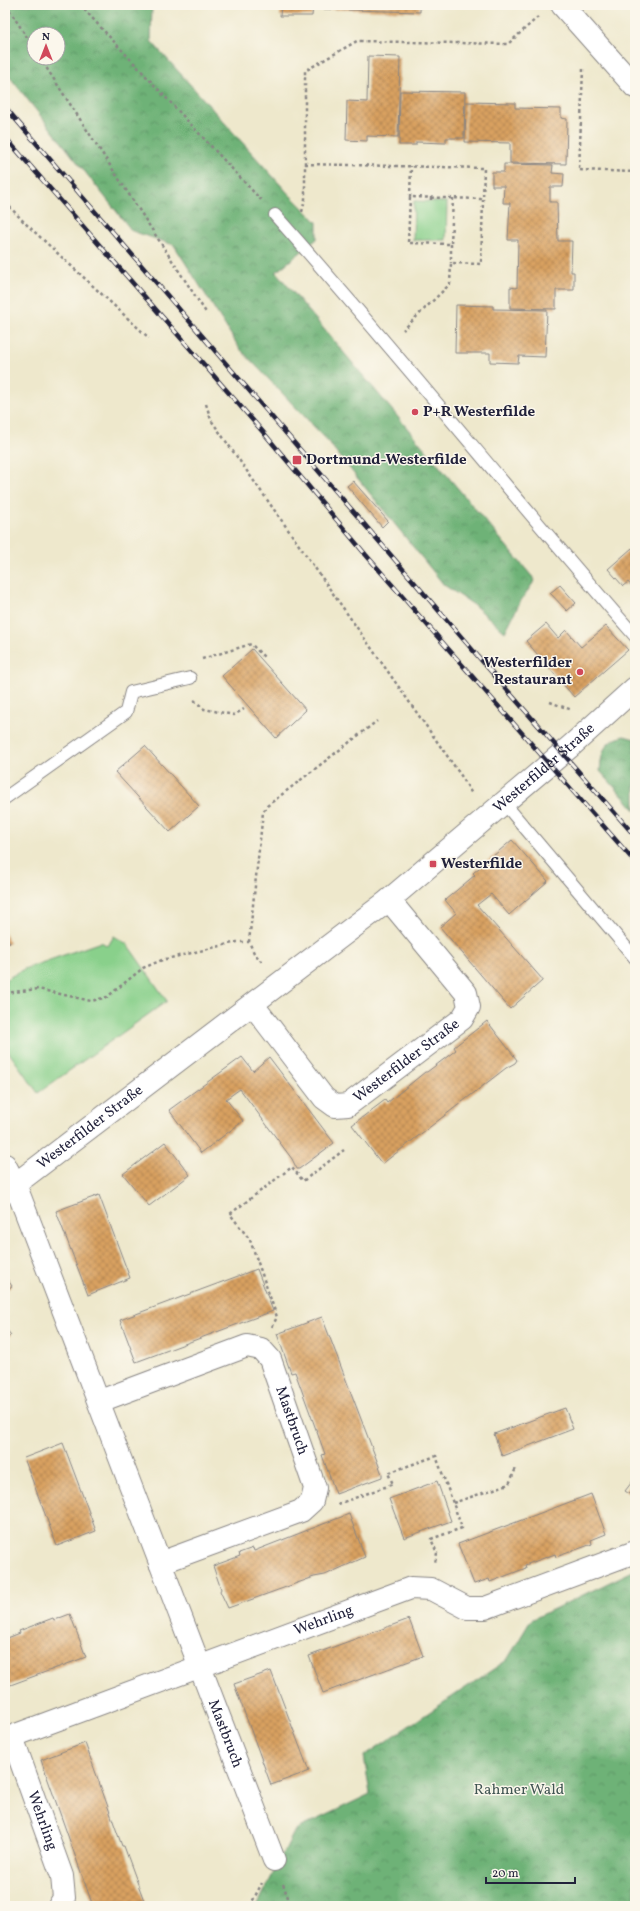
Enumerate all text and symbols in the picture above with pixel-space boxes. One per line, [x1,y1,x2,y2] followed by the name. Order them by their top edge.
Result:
[26,26,66,66] north arrow
[42,30,50,45] text: N
[423,402,536,423] place label: P+R Westerfilde
[410,407,420,417] marker: P+R Westerfilde
[306,450,467,471] place label: Dortmund-Westerfilde
[291,454,303,466] marker: Dortmund-Westerfilde
[484,653,572,691] place label: Westerfilder Restaurant
[575,667,585,677] marker: Westerfilder Restaurant
[489,719,600,818] street label: Westerfilder Straße
[441,854,523,875] place label: Westerfilde
[428,859,438,869] marker: Westerfilde
[349,1014,464,1108] street label: Westerfilder Straße
[33,1080,148,1174] street label: Westerfilder Straße
[270,1383,313,1458] street label: Mastbruch
[291,1600,357,1641] street label: Wehrling
[203,1697,248,1771] street label: Mastbruch
[474,1780,564,1801] park label: Rahmer Wald
[22,1788,63,1854] street label: Wehrling
[486,1859,575,1885] scale bar
[492,1866,519,1882] text: 20 m

